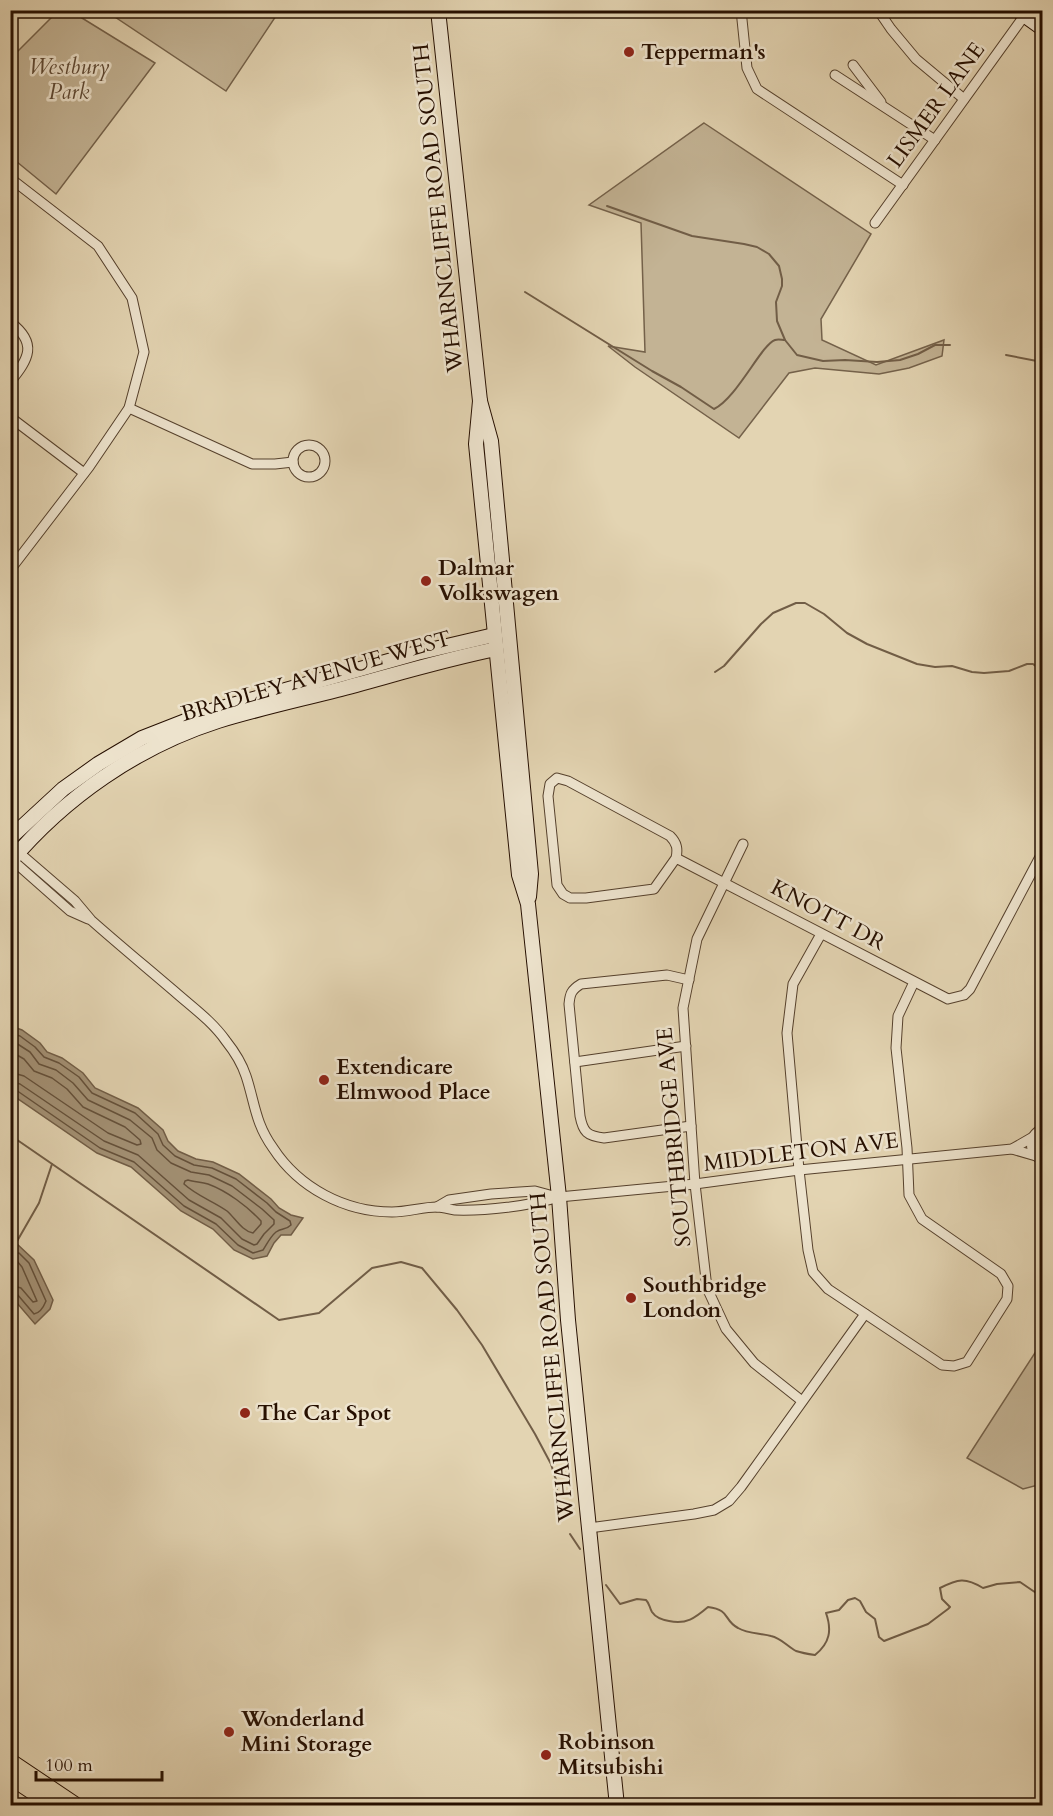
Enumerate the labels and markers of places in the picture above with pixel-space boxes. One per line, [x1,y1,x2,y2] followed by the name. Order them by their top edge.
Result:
[641,37,766,67] place label: Tepperman's
[622,45,636,59] marker: Tepperman's
[438,553,559,608] place label: Dalmar Volkswagen
[419,574,433,588] marker: Dalmar Volkswagen
[336,1052,491,1107] place label: Extendicare Elmwood Place
[317,1073,331,1087] marker: Extendicare Elmwood Place
[643,1270,767,1325] place label: Southbridge London
[624,1291,638,1305] marker: Southbridge London
[257,1398,391,1428] place label: The Car Spot
[238,1406,252,1420] marker: The Car Spot
[240,1704,372,1759] place label: Wonderland Mini Storage
[222,1725,236,1739] marker: Wonderland Mini Storage
[558,1727,664,1782] place label: Robinson Mitsubishi
[539,1748,553,1762] marker: Robinson Mitsubishi

